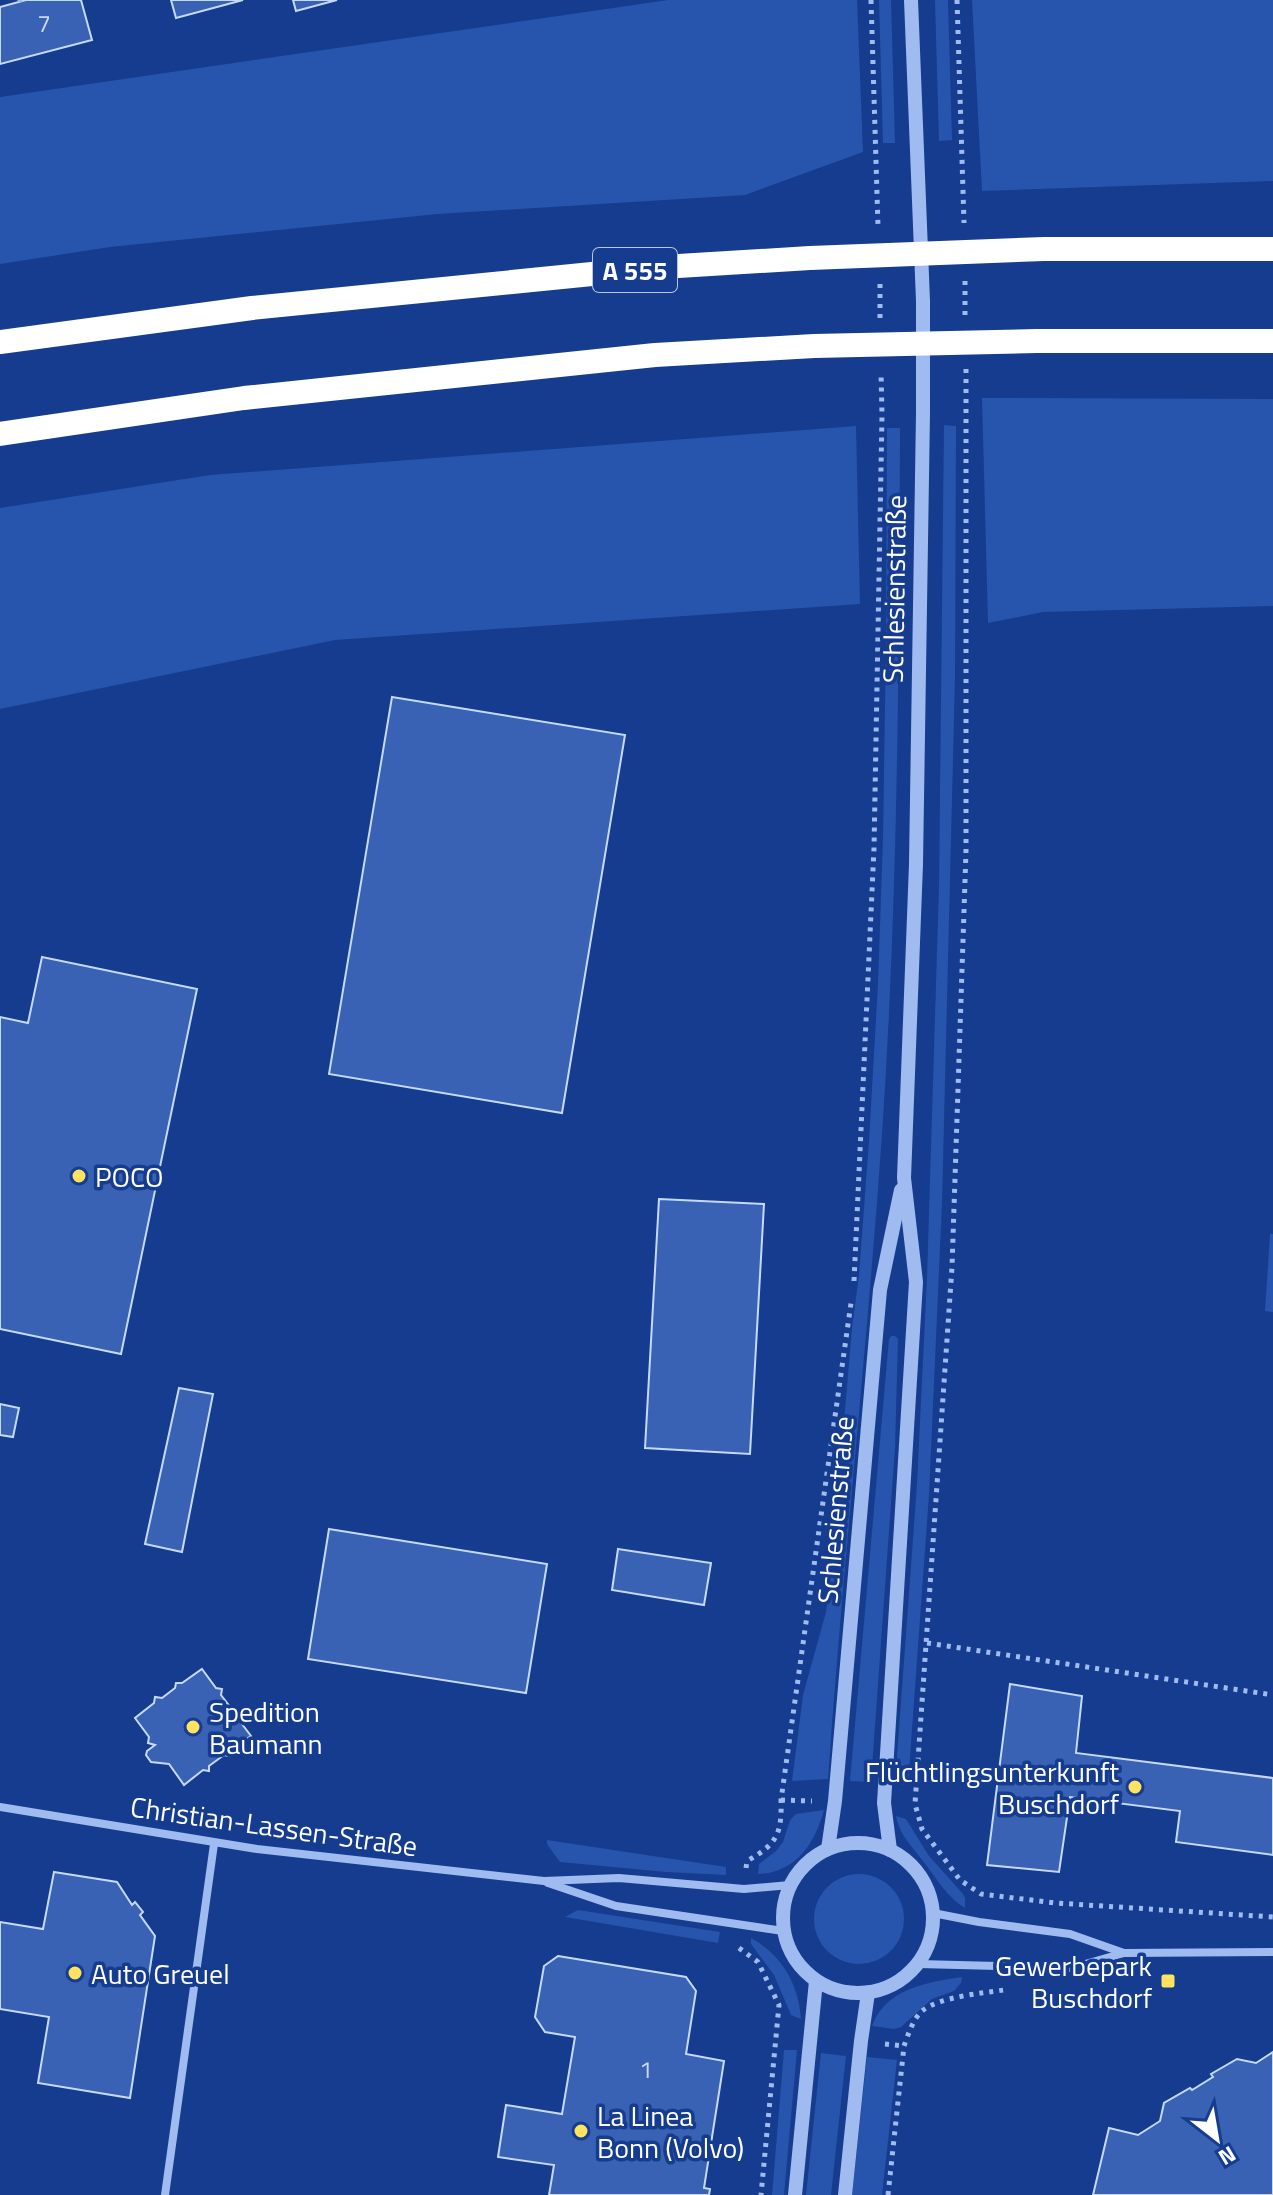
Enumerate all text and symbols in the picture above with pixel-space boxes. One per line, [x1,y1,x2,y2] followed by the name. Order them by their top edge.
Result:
[37,5,51,41] house number: 7
[593,248,677,292] road number: A 555
[871,495,917,683] street label: Schlesienstraße
[95,1155,164,1198] place label: POCO
[70,1167,88,1185] marker: POCO
[805,1414,865,1606] street label: Schlesienstraße
[209,1690,323,1765] place label: Spedition Baumann
[184,1718,202,1736] marker: Spedition Baumann
[865,1750,1120,1825] place label: Flüchtlingsunterkunft Buschdorf
[1126,1778,1144,1796] marker: Flüchtlingsunterkunft Buschdorf
[128,1785,420,1867] street label: Christian-Lassen-Straße
[995,1944,1153,2019] place label: Gewerbepark Buschdorf
[91,1952,230,1995] place label: Auto Greuel
[66,1964,84,1982] marker: Auto Greuel
[1159,1972,1177,1990] marker: Gewerbepark Buschdorf
[639,2051,653,2087] house number: 1
[597,2094,744,2169] place label: La Linea Bonn (Volvo)
[1177,2099,1257,2179] north arrow
[572,2122,590,2140] marker: La Linea Bonn (Volvo)
[1212,2138,1243,2175] text: N

